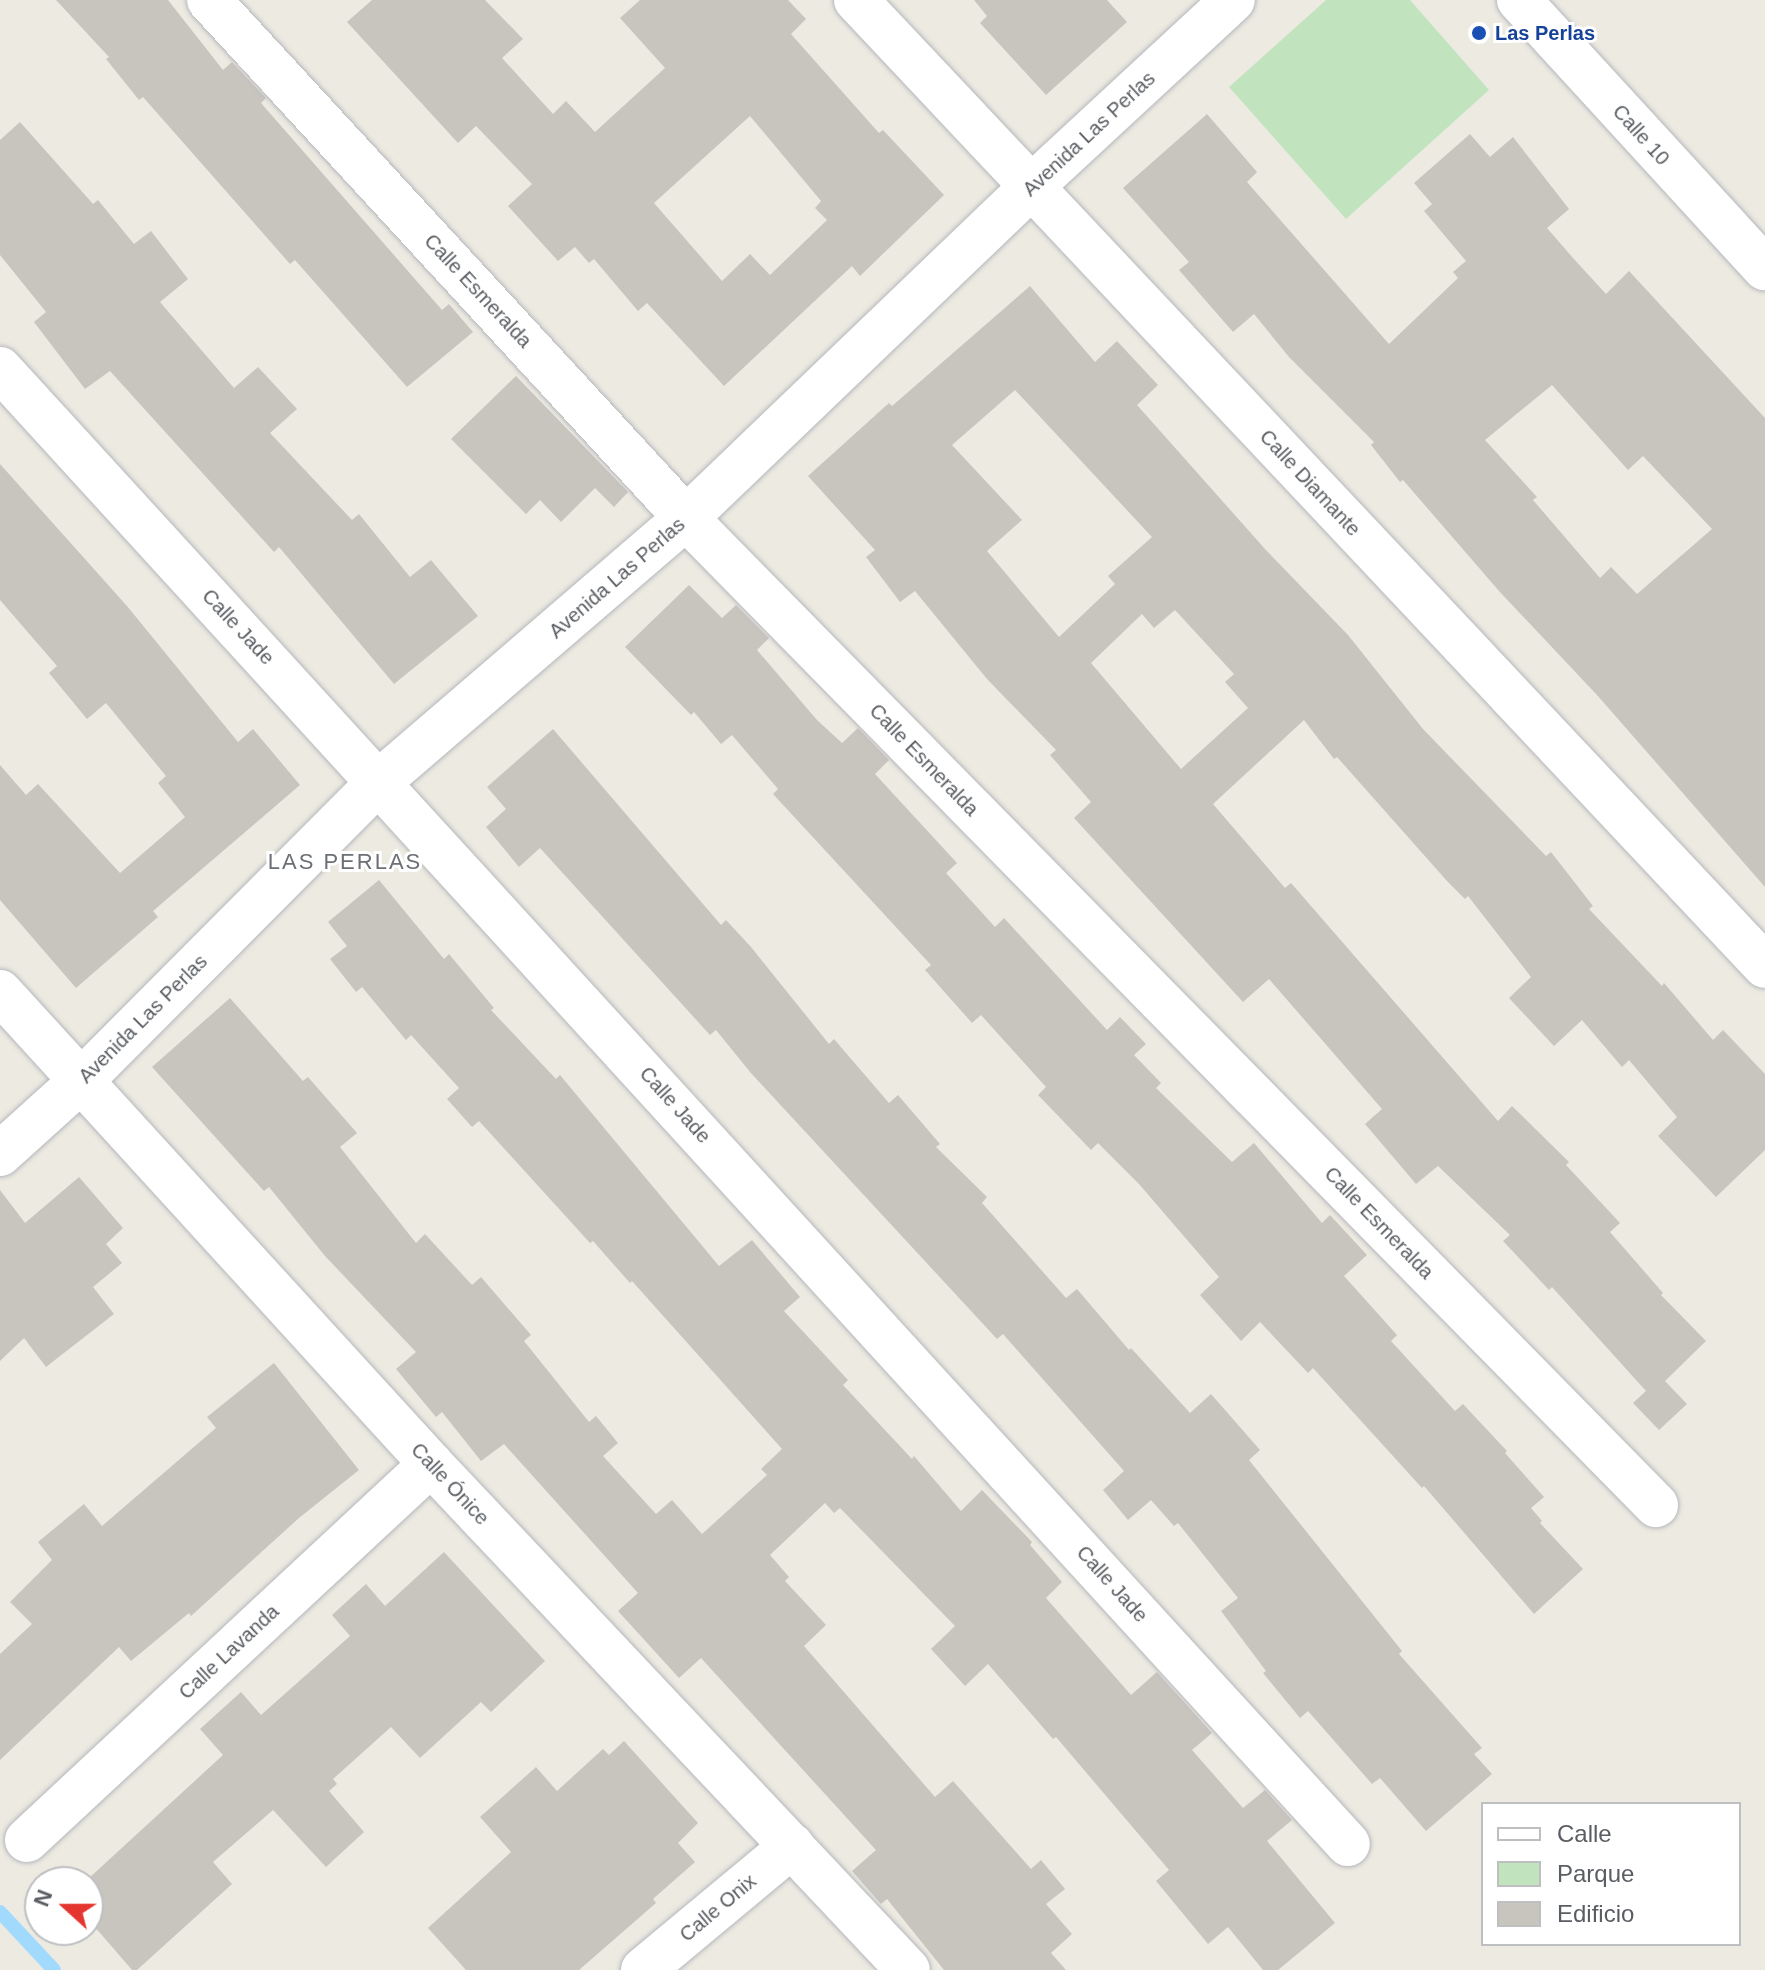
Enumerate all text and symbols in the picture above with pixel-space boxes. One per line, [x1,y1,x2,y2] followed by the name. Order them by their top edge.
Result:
[1495,21,1595,45] place label: Las Perlas
[1470,24,1488,42] marker: Las Perlas
[1018,67,1160,201] street label: Avenida Las Perlas
[1608,100,1674,170] street label: Calle 10
[419,229,537,353] street label: Calle Esmeralda
[1255,425,1365,541] street label: Calle Diamante
[544,513,690,643] street label: Avenida Las Perlas
[197,584,279,670] street label: Calle Jade
[864,699,984,821] street label: Calle Esmeralda
[268,849,422,875] district label: LAS PERLAS
[74,950,212,1088] street label: Avenida Las Perlas
[634,1062,716,1148] street label: Calle Jade
[1319,1162,1439,1284] street label: Calle Esmeralda
[406,1438,494,1530] street label: Calle Ónice
[1071,1541,1153,1627] street label: Calle Jade
[174,1600,284,1704] street label: Calle Lavanda
[1481,1802,1741,1946] legend
[1557,1820,1612,1847] text: Calle
[1557,1860,1634,1887] text: Parque
[24,1866,104,1946] north arrow
[675,1869,761,1947] street label: Calle Onix
[28,1886,58,1910] text: N
[1557,1900,1634,1927] text: Edificio

